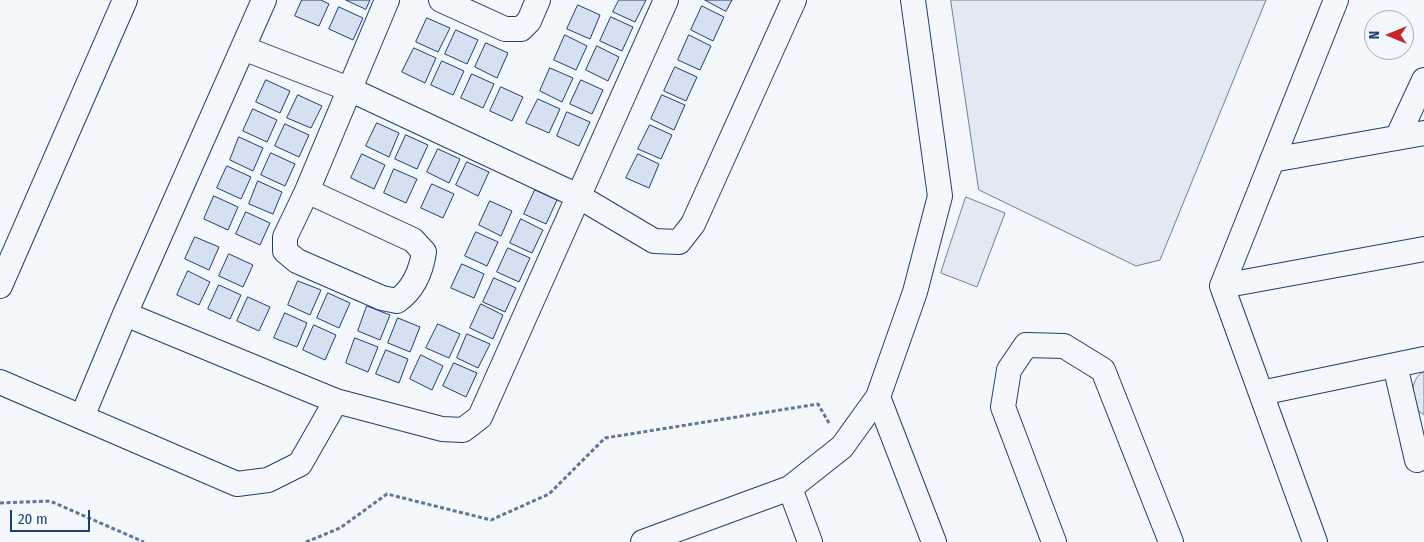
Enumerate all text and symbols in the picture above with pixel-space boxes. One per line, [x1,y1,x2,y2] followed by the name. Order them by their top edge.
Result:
[1364,10,1414,60] north arrow
[1366,31,1383,39] text: N
[12,500,92,532] scale bar
[18,510,48,528] text: 20 m

